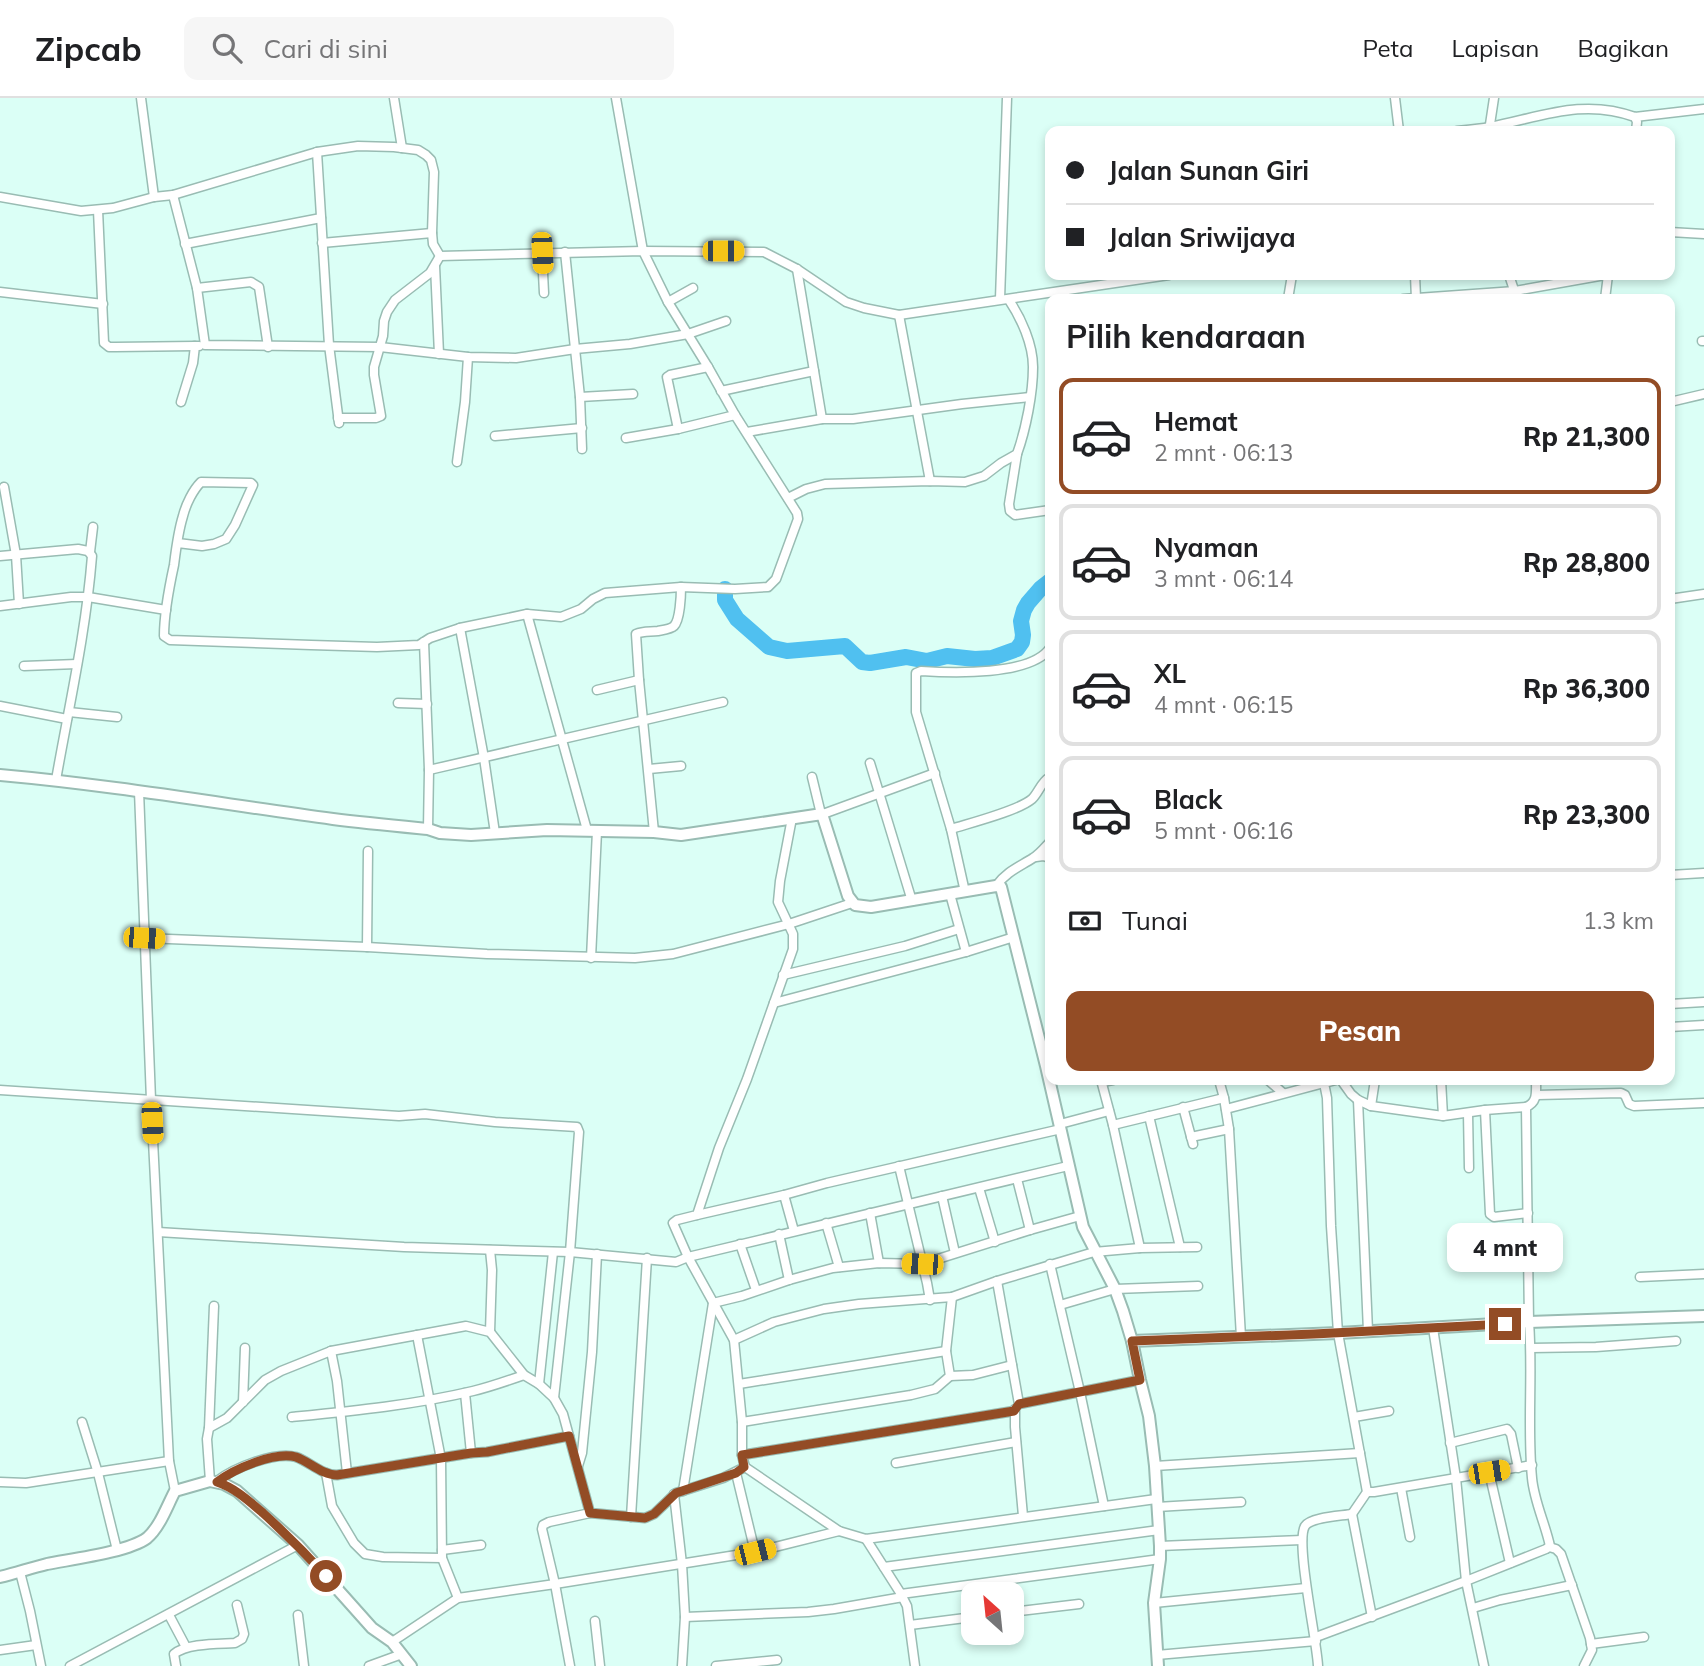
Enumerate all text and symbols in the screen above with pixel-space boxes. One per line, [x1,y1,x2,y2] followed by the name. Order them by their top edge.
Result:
[184,17,674,80] search box
[35,28,142,69] text: Zipcab
[208,29,246,67] icon: search
[264,32,388,65] text: Cari di sini
[1362,33,1413,63] text: Peta
[1451,33,1539,63] text: Lapisan
[1577,33,1669,63] text: Bagikan
[1108,154,1309,187] text: Jalan Sunan Giri
[1108,221,1296,254] text: Jalan Sriwijaya
[531,231,554,275] car
[703,241,745,262] car
[1066,316,1306,356] text: Pilih kendaraan
[1070,405,1133,468] icon: car
[1154,405,1238,438] text: Hemat
[1523,420,1650,453] text: Rp 21,300
[1154,438,1293,467] text: 2 mnt · 06:13
[1070,531,1133,594] icon: car
[1154,531,1259,564] text: Nyaman
[1523,546,1650,579] text: Rp 28,800
[1154,564,1293,593] text: 3 mnt · 06:14
[1070,657,1133,720] icon: car
[1154,657,1186,690] text: XL
[1523,672,1650,705] text: Rp 36,300
[1154,690,1293,719] text: 4 mnt · 06:15
[1070,783,1133,846] icon: car
[1154,783,1222,816] text: Black
[1523,798,1650,831] text: Rp 23,300
[1154,816,1293,845] text: 5 mnt · 06:16
[1066,902,1104,940] icon: cash
[1122,904,1188,937] text: Tunai
[1583,906,1654,935] text: 1.3 km
[123,926,166,950] car
[1066,991,1654,1071] button: Pesan
[141,1101,164,1145] car
[1447,1222,1563,1272] callout: 4 mnt
[1473,1233,1537,1262] text: 4 mnt
[901,1253,944,1275] car
[1489,1308,1521,1340] route end
[1467,1458,1512,1486] car
[733,1537,778,1567] car
[310,1560,342,1592] route start
[961,1582,1024,1645] north arrow
[961,1582,1024,1645] map controls

